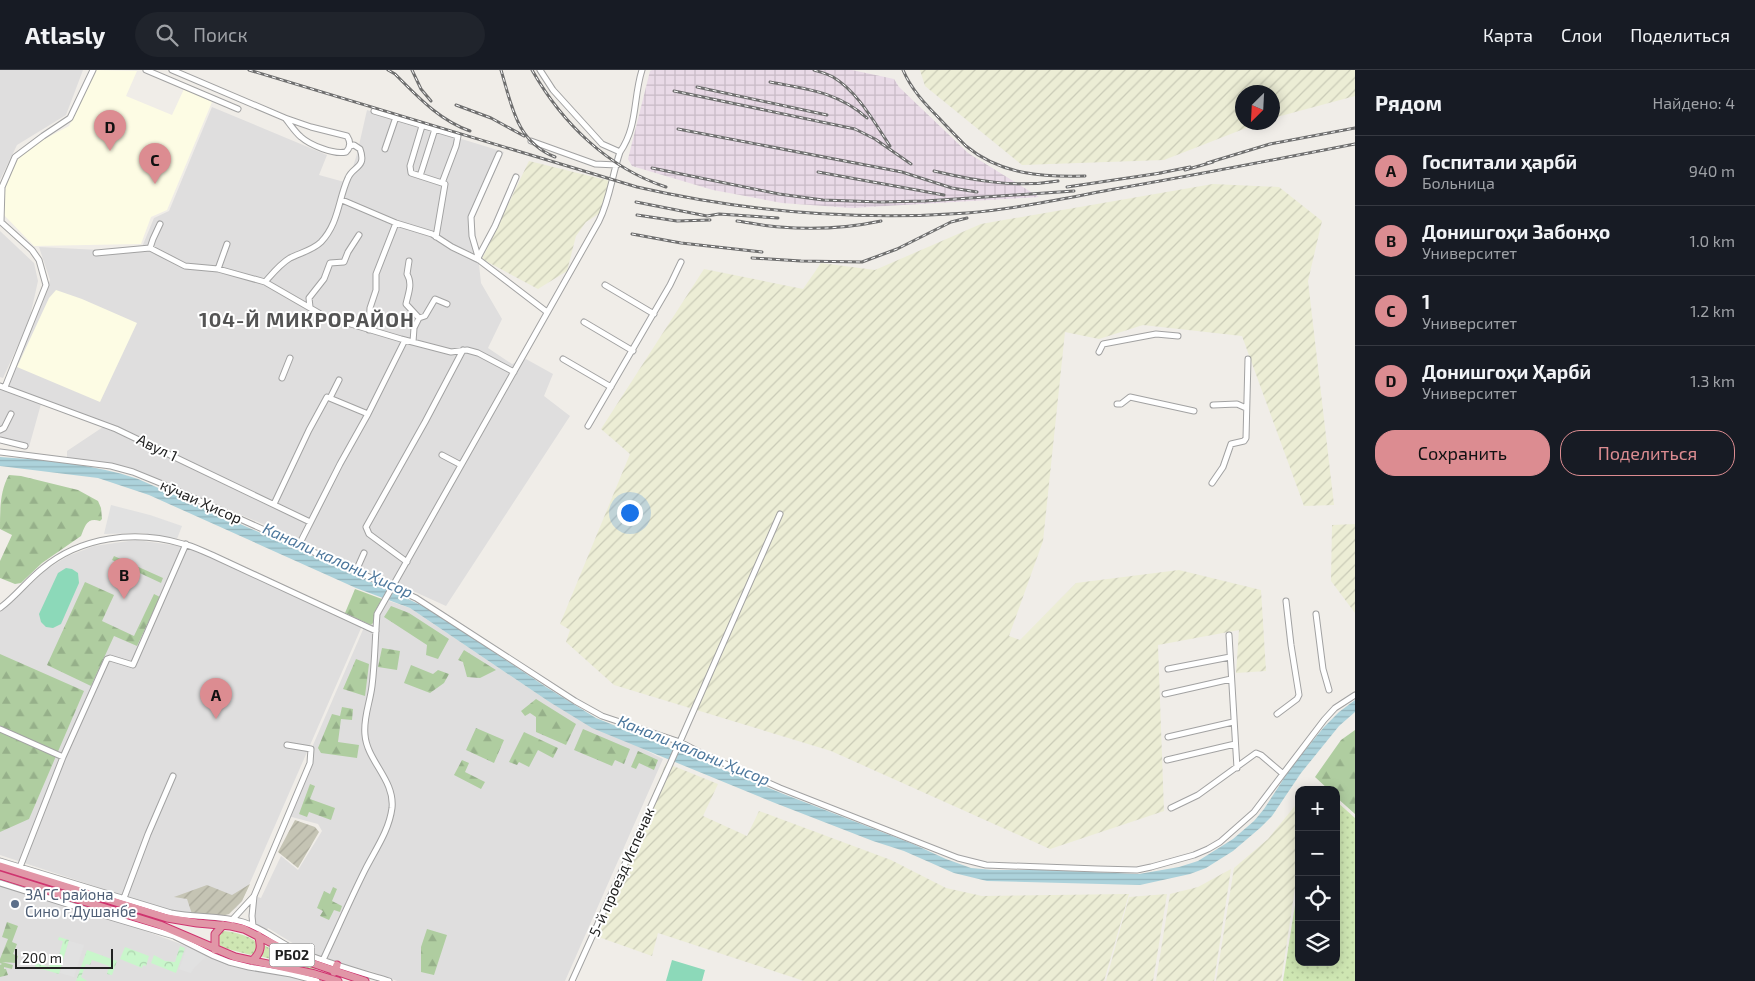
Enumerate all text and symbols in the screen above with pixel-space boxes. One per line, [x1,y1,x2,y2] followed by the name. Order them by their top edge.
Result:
[135,12,485,57] search box
[25,20,105,49] text: Atlasly
[153,21,181,49] icon: search
[193,23,248,46] text: Поиск
[1483,24,1533,46] text: Карта
[1561,24,1602,46] text: Слои
[1630,24,1730,46] text: Поделиться
[1235,85,1280,130] north arrow
[1375,90,1442,115] text: Рядом
[1652,93,1735,112] text: Найдено: 4
[94,110,126,151] pin: D
[139,143,171,184] pin: C
[1422,150,1577,173] text: Госпитали ҳарбӣ
[1386,161,1396,180] text: A
[1689,161,1735,180] text: 940 m
[1422,173,1495,192] text: Больница
[1422,220,1610,243] text: Донишгоҳи Забонҳо
[1386,231,1396,250] text: B
[1690,231,1735,250] text: 1.0 km
[1422,243,1517,262] text: Университет
[1422,290,1430,313] text: 1
[1386,301,1396,320] text: C
[1690,301,1735,320] text: 1.2 km
[199,307,415,331] district label: 104-Й МИКРОРАЙОН
[1422,313,1517,332] text: Университет
[1422,360,1591,383] text: Донишгоҳи Ҳарбӣ
[1386,371,1396,390] text: D
[1690,371,1735,390] text: 1.3 km
[1422,383,1517,402] text: Университет
[134,430,181,465] street label: Авул 1
[1375,430,1550,476] button: Сохранить
[1560,430,1735,476] button: Поделиться
[157,475,245,528] street label: кӯчаи Ҳисор
[617,500,643,526] your location
[260,518,416,601] water label: Канали калони Ҳисор
[108,558,140,599] pin: B
[200,678,232,719] pin: A
[615,710,773,789] water label: Канали калони Ҳисор
[1295,786,1340,966] map controls
[1295,786,1340,831] button: +
[585,804,658,939] street label: 5-й проезд Испечак
[1295,831,1340,876] button: −
[1295,876,1340,921] button: locate
[25,885,136,921] place label: ЗАГС района Сино г.Душанбе
[9,898,21,910] marker: ЗАГС района Сино г.Душанбе
[1295,921,1340,966] button: layers
[270,944,314,966] road number: РБ02
[15,946,112,969] scale bar
[22,949,62,966] text: 200 m

